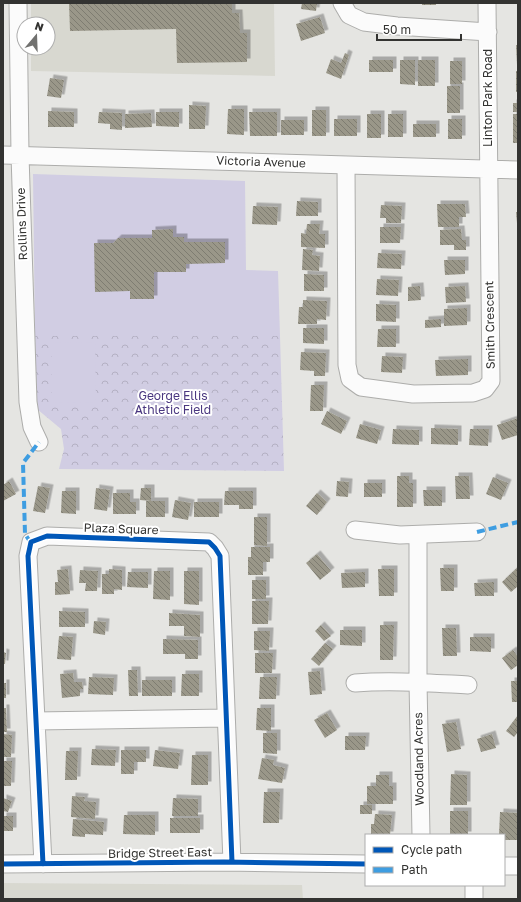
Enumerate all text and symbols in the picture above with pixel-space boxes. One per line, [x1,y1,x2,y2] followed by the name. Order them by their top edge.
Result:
[16,16,56,56] north arrow
[377,16,461,42] scale bar
[33,19,45,34] text: N
[383,22,411,37] text: 50 m
[480,49,495,147] street label: Linton Park Road
[216,152,306,171] street label: Victoria Avenue
[13,187,30,261] street label: Rollins Drive
[481,281,498,369] street label: Smith Crescent
[135,388,211,417] park label: George Ellis Athletic Field
[83,520,159,537] street label: Plaza Square
[410,712,427,806] street label: Woodland Acres
[365,834,505,886] legend
[401,842,462,857] text: Cycle path
[108,844,212,861] street label: Bridge Street East
[401,862,428,877] text: Path

